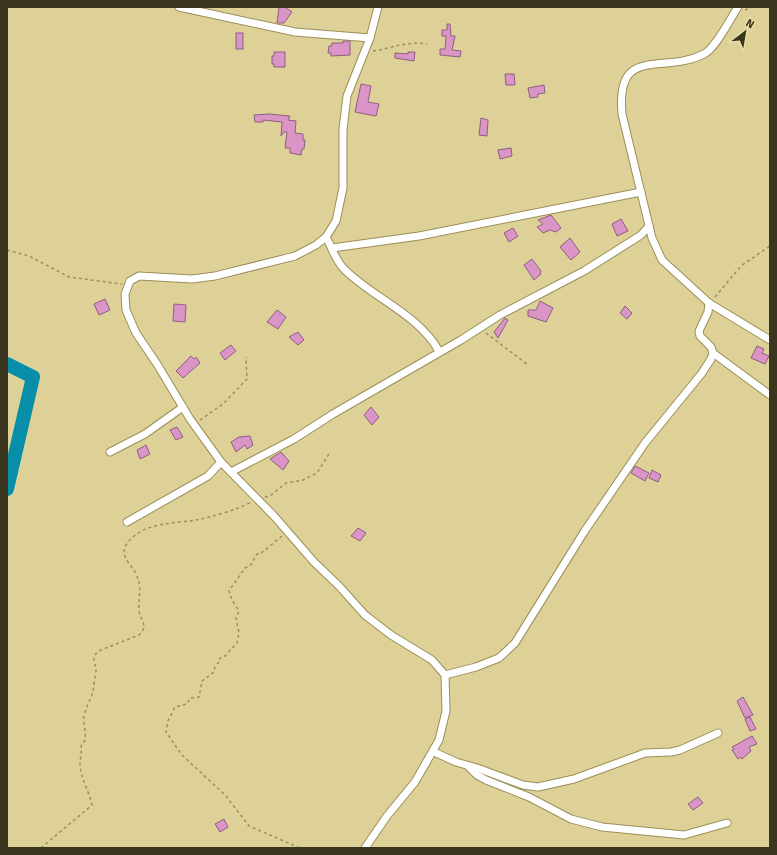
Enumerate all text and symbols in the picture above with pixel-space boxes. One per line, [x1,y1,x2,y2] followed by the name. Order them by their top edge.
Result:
[725,12,765,52] north arrow
[743,16,756,31] text: N

